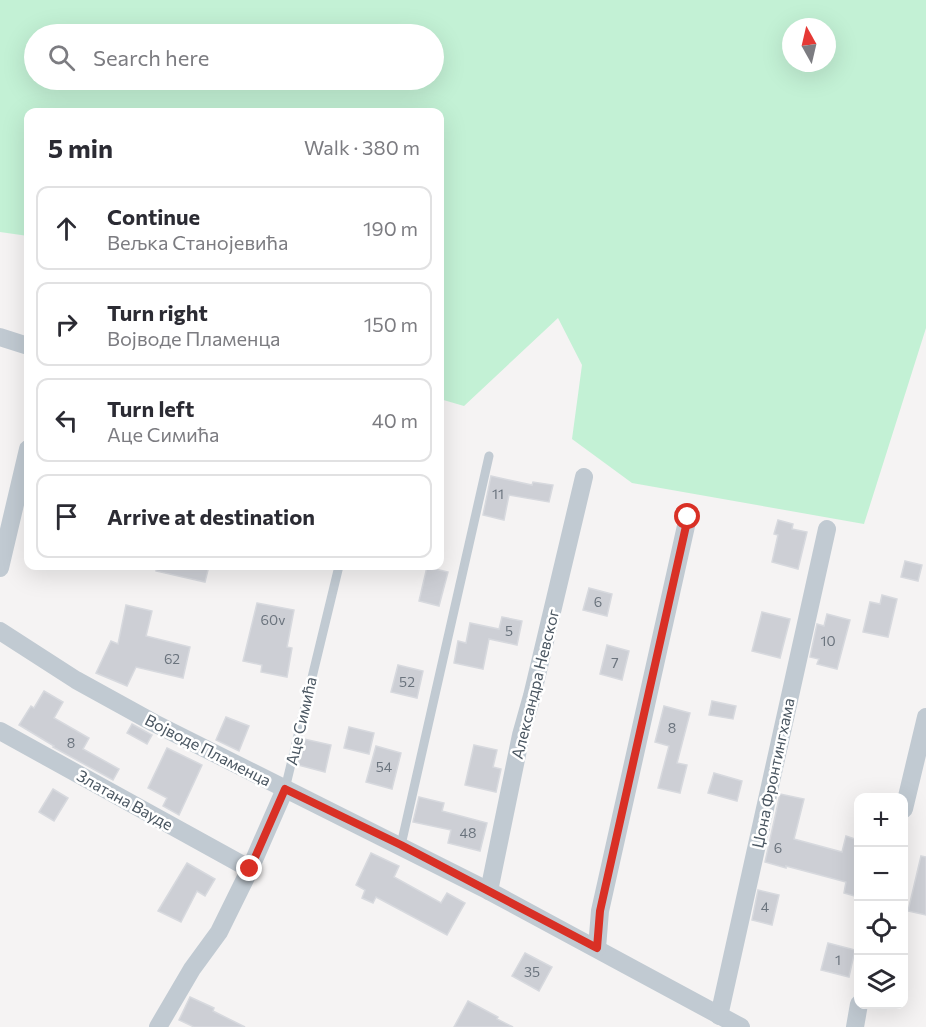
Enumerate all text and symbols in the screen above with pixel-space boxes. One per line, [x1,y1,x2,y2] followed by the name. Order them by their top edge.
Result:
[782,18,836,72] north arrow
[24,24,444,90] search box
[45,41,78,74] icon: search
[93,44,209,71] text: Search here
[48,132,113,163] text: 5 min
[304,135,420,159] text: Walk · 380 m
[107,203,200,230] text: Continue
[50,212,83,245] icon: ahead
[363,216,418,240] text: 190 m
[107,230,288,254] text: Вељка Станојевића
[107,299,208,326] text: Turn right
[50,308,83,341] icon: right
[364,312,418,336] text: 150 m
[107,326,280,350] text: Војводе Пламенца
[107,395,194,422] text: Turn left
[50,404,83,437] icon: left
[372,408,418,432] text: 40 m
[107,422,220,446] text: Аце Симића
[492,485,504,502] house number: 11
[50,500,83,533] icon: arrive
[107,503,315,530] text: Arrive at destination
[674,503,700,529] route start
[594,593,602,610] house number: 6
[507,607,562,761] street label: Александра Невског
[261,611,285,628] house number: 60v
[505,622,513,639] house number: 5
[820,632,836,649] house number: 10
[164,650,180,667] house number: 62
[611,654,619,671] house number: 7
[399,673,415,690] house number: 52
[281,675,320,767] street label: Аце Симића
[747,696,798,850] street label: Џона Фронтингхама
[142,710,274,790] street label: Војводе Пламенца
[668,719,676,736] house number: 8
[67,734,75,751] house number: 8
[376,758,393,775] house number: 54
[74,765,177,834] street label: Златана Вауде
[854,793,908,1009] map controls
[854,793,908,847] button: +
[460,824,476,841] house number: 48
[774,839,782,856] house number: 6
[854,847,908,901] button: −
[236,855,262,881] route end
[761,898,770,915] house number: 4
[854,901,908,955] button: locate
[835,951,841,968] house number: 1
[854,955,908,1009] button: layers
[524,963,540,980] house number: 35

